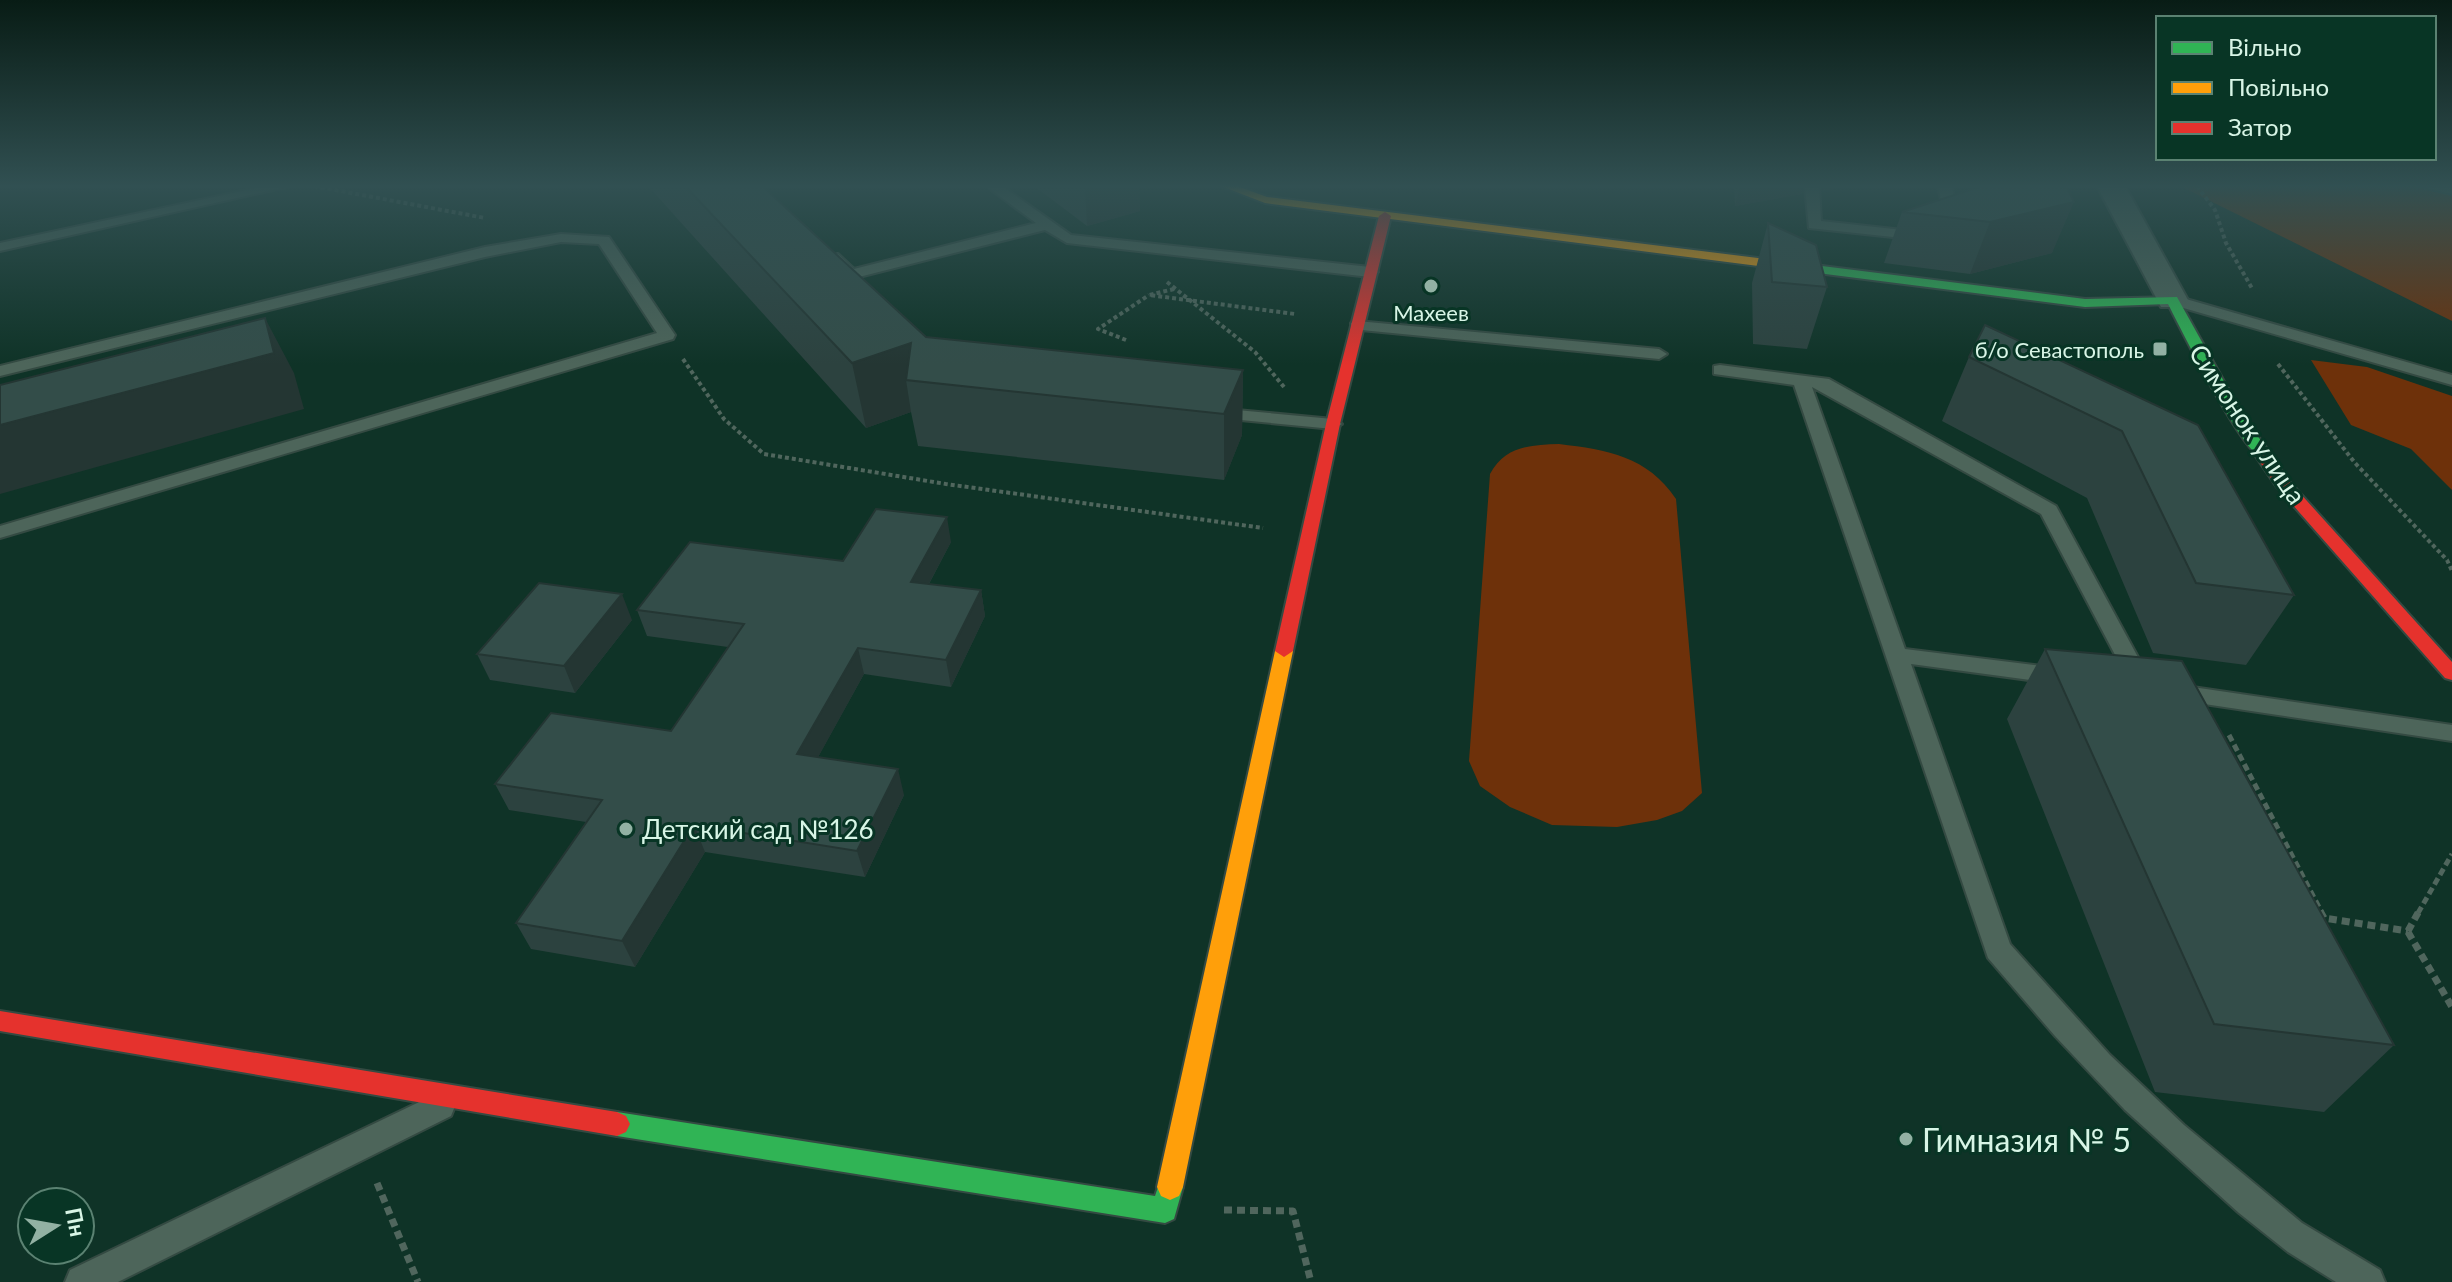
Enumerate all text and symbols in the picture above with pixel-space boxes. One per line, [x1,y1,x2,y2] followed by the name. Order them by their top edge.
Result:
[2156,16,2436,160] legend
[2228,32,2302,61] text: Вільно
[2228,72,2329,101] text: Повільно
[2228,112,2292,141] text: Затор
[1422,277,1440,295] marker: Махеев
[1393,299,1469,326] place label: Махеев
[1975,336,2144,363] place label: б/о Севастополь
[2183,338,2313,510] street label: Симонок улица
[2151,340,2169,358] marker: б/о Севастополь
[642,813,874,845] place label: Детский сад №126
[617,820,635,838] marker: Детский сад №126
[1922,1120,2131,1159] place label: Гимназия № 5
[1897,1130,1915,1148] marker: Гимназия № 5
[16,1186,96,1266] north arrow
[60,1205,92,1239] text: Пн

